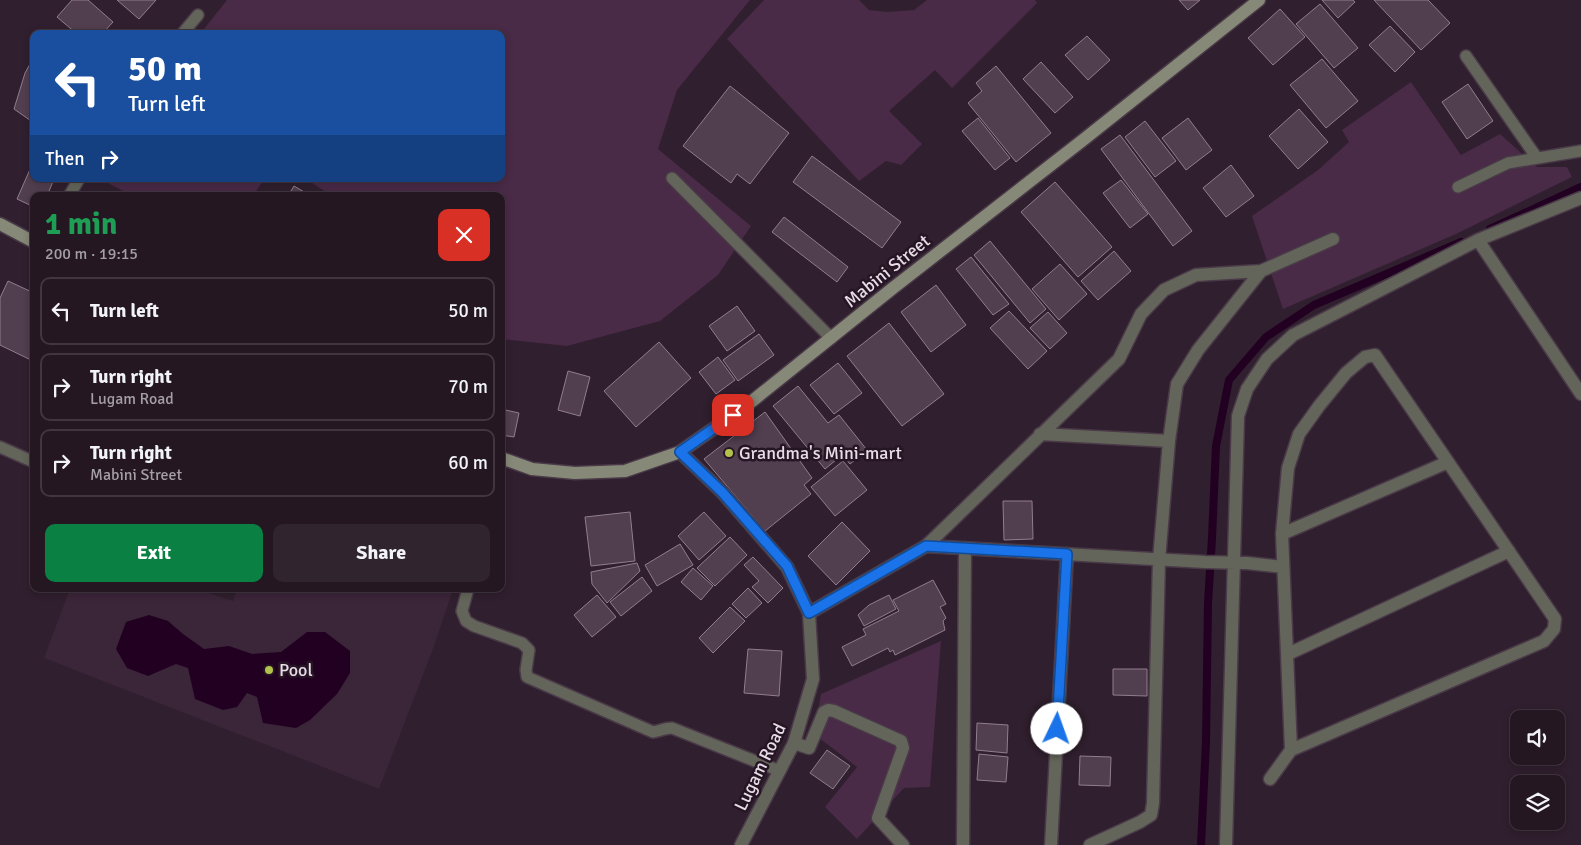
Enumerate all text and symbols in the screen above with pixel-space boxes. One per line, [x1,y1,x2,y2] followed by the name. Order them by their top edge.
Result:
[128,47,202,90] text: 50 m
[45,50,110,115] icon: left
[128,90,206,117] text: Turn left
[95,145,123,173] icon: right
[45,147,85,171] text: Then
[45,206,117,243] text: 1 min
[438,209,490,261] button: close
[840,230,934,312] street label: Mabini Street
[45,244,138,264] text: 200 m · 19:15
[47,297,75,325] icon: left
[90,299,159,323] text: Turn left
[448,299,488,323] text: 50 m
[90,365,172,389] text: Turn right
[47,373,75,401] icon: right
[448,375,488,399] text: 70 m
[90,389,174,409] text: Lugam Road
[712,394,754,436] pin
[719,401,747,429] icon: arrive
[90,441,172,465] text: Turn right
[739,442,902,464] place label: Grandma's Mini-mart
[723,447,735,459] marker: Grandma's Mini-mart
[47,449,75,477] icon: right
[448,451,488,475] text: 60 m
[90,465,182,485] text: Mabini Street
[45,524,263,582] button: Exit
[273,524,490,582] button: Share
[279,659,313,681] place label: Pool
[263,664,275,676] marker: Pool
[1030,702,1082,754] position arrow
[1510,710,1565,830] map controls
[1510,710,1565,765] button: sound
[729,720,791,814] street label: Lugam Road
[1510,775,1565,830] button: layers

